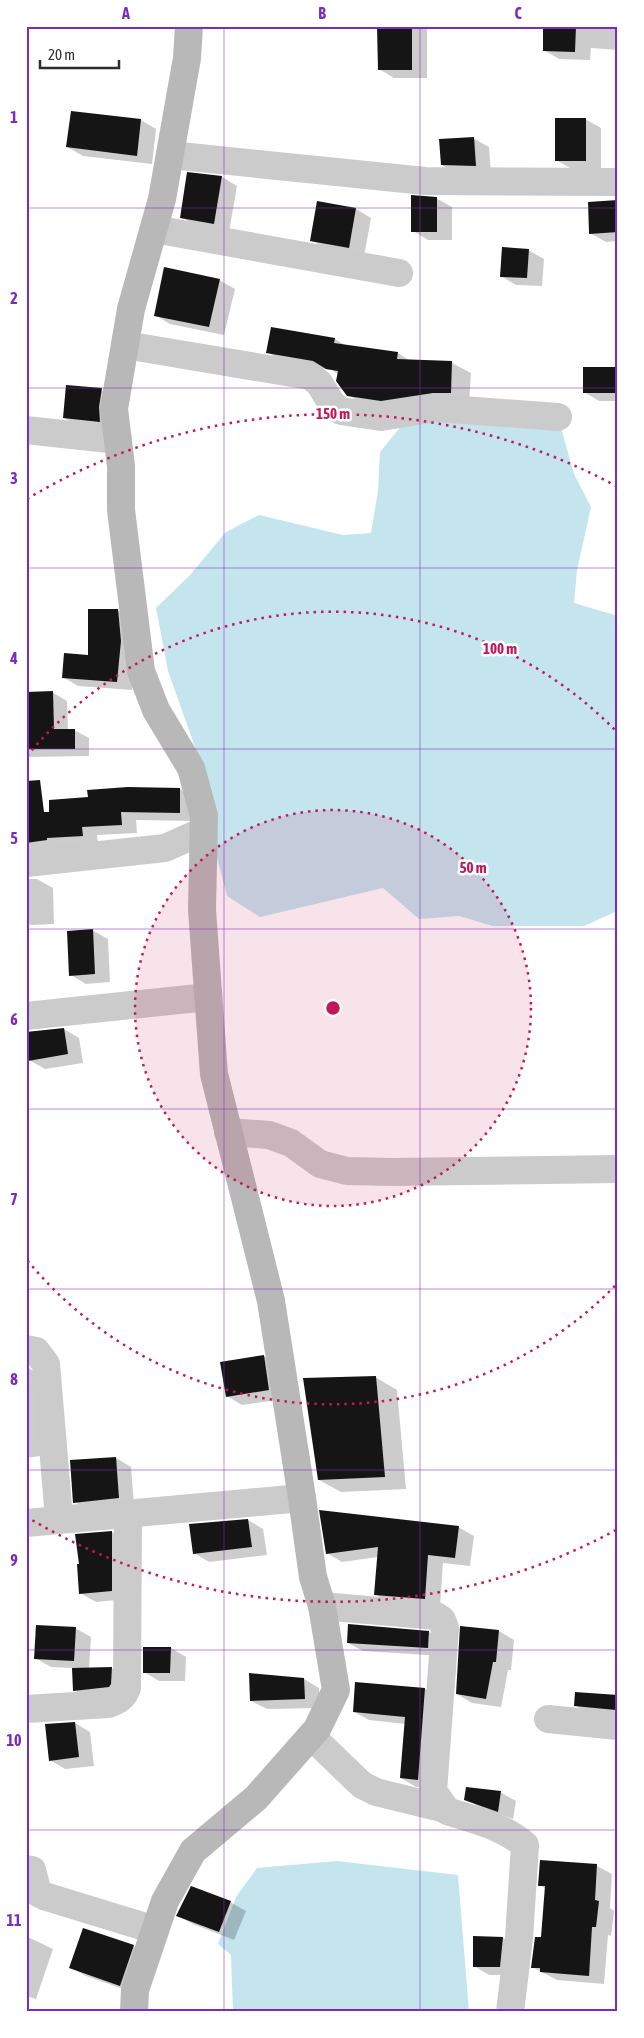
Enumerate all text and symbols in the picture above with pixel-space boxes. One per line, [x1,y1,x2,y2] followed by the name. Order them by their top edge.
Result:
[121,4,130,22] text: A
[318,4,326,22] text: B
[514,4,522,22] text: C
[40,38,119,70] scale bar
[48,46,75,63] text: 20 m
[10,108,18,126] text: 1
[10,289,18,307] text: 2
[316,405,350,422] text: 150 m
[10,469,18,487] text: 3
[483,640,517,657] text: 100 m
[9,649,18,667] text: 4
[10,829,18,847] text: 5
[460,859,487,876] text: 50 m
[324,999,342,1017] centre of rings
[10,1010,18,1028] text: 6
[10,1190,18,1208] text: 7
[10,1370,18,1388] text: 8
[10,1551,18,1569] text: 9
[6,1731,22,1749] text: 10
[6,1911,22,1929] text: 11

